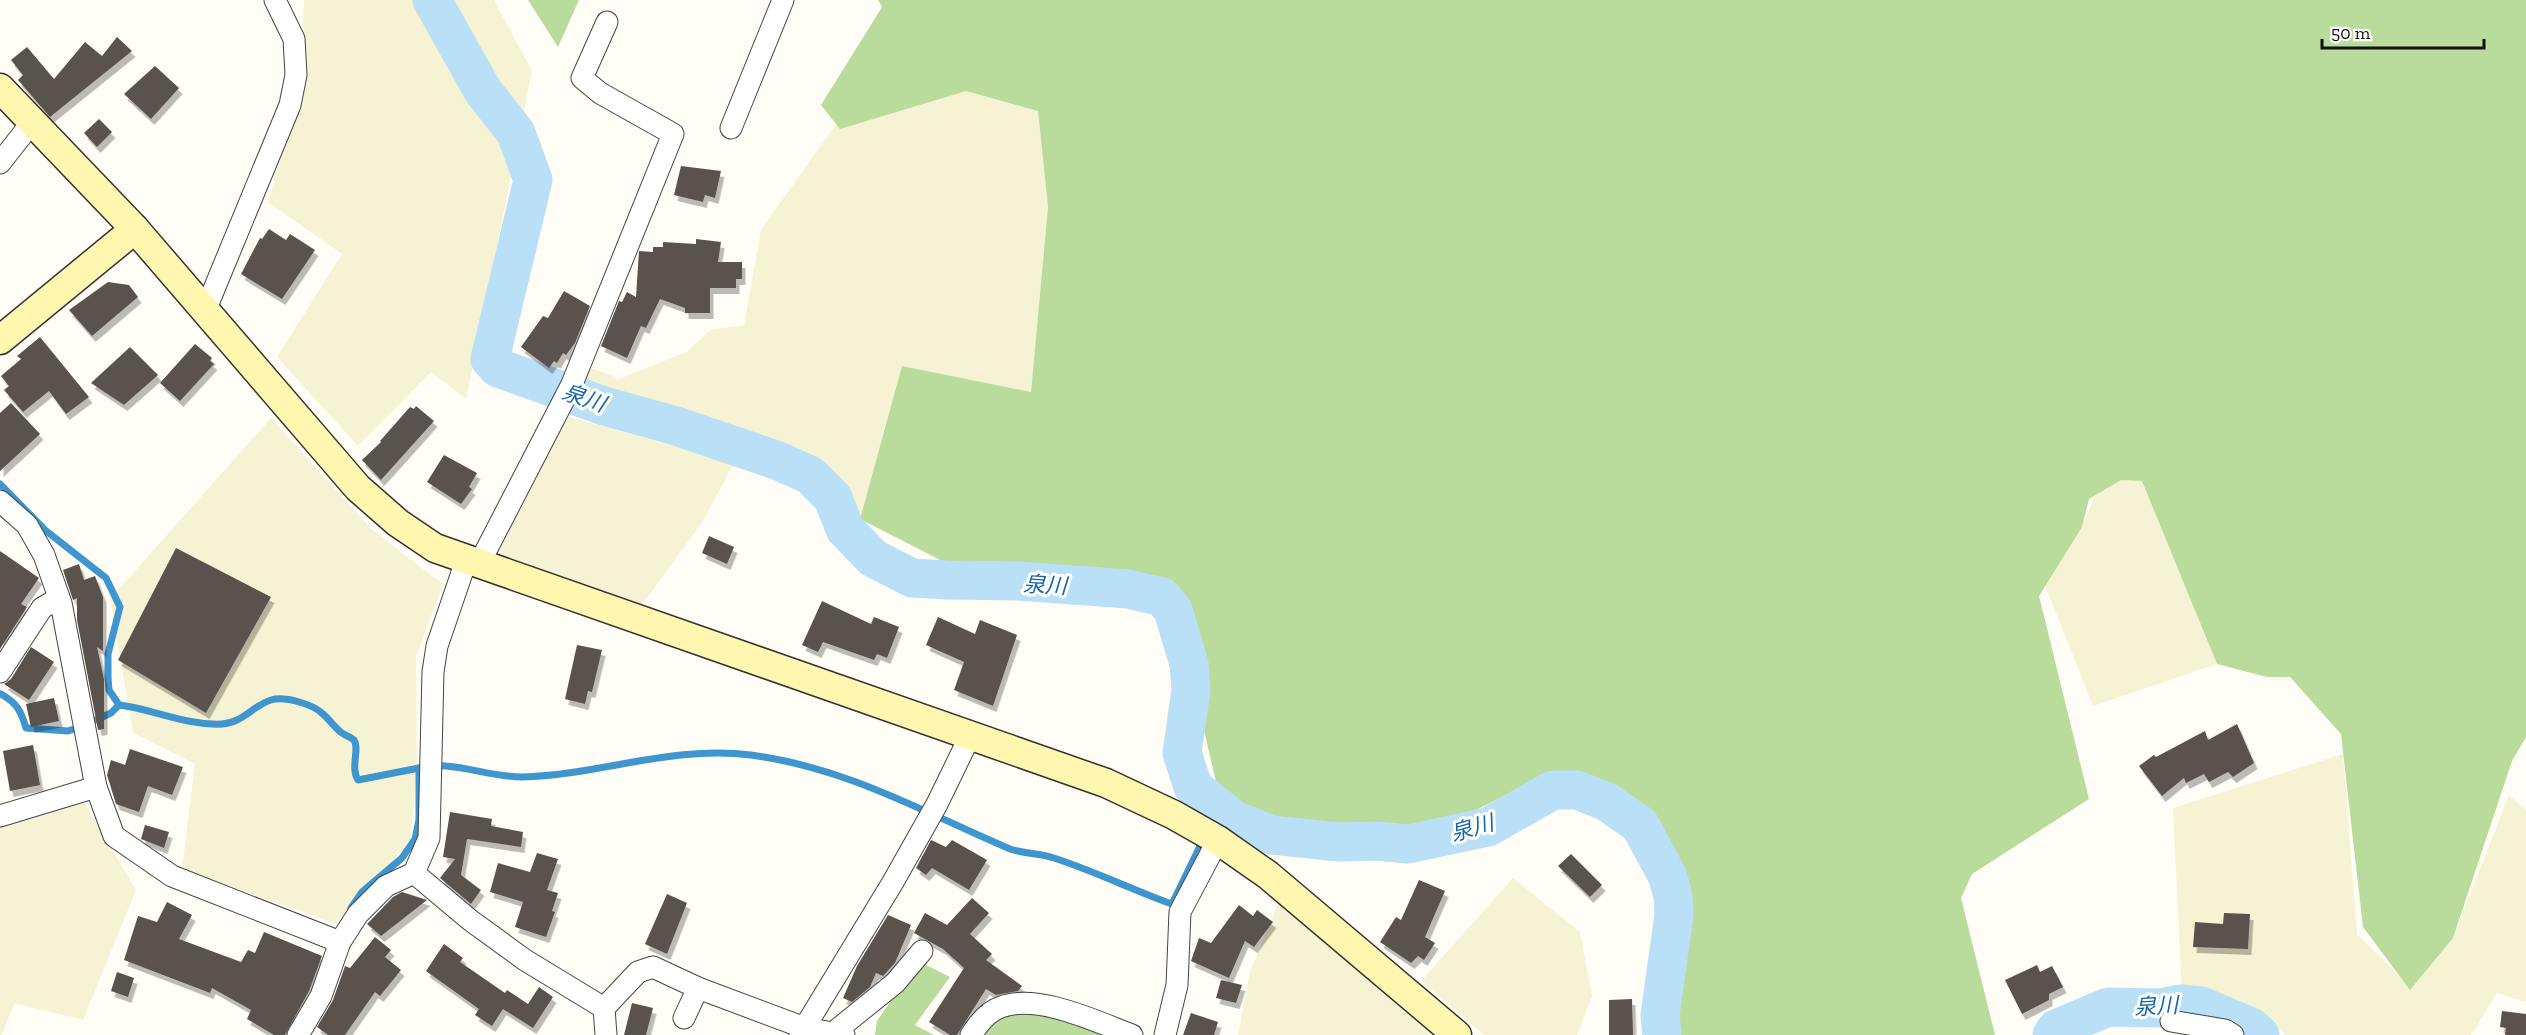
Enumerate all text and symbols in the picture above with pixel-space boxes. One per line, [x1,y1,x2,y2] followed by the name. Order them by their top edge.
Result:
[2322,12,2484,50] scale bar
[2331,22,2371,44] text: 50 m
[559,378,611,419] water label: 泉川
[1022,570,1070,600] water label: 泉川
[1447,808,1499,847] water label: 泉川
[2133,991,2181,1021] water label: 泉川

